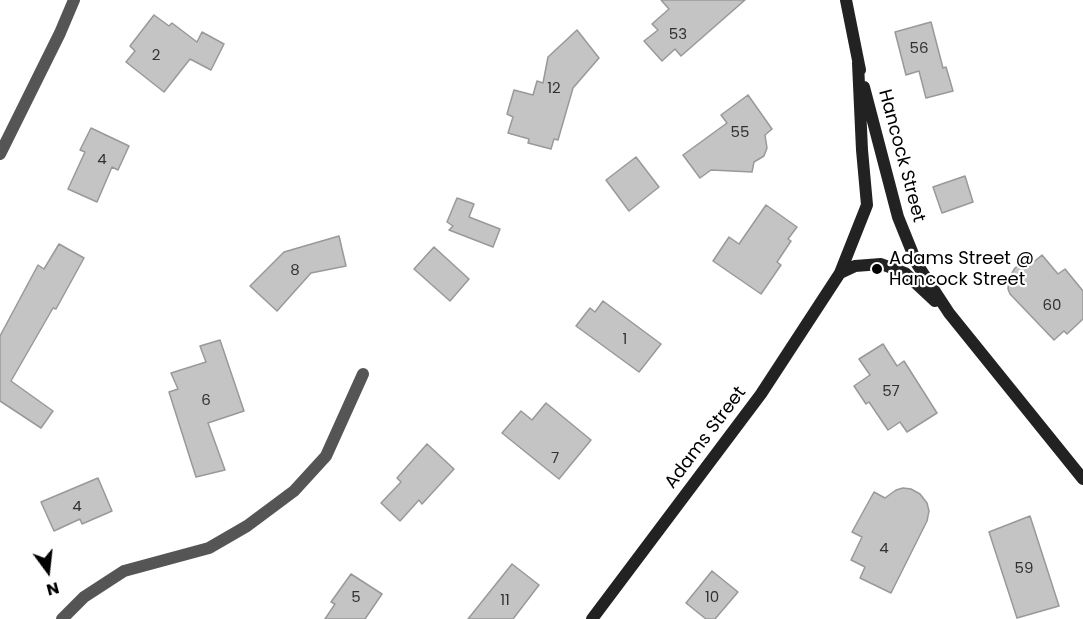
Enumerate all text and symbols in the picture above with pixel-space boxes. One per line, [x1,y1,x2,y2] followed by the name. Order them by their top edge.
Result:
[669,26,687,44] house number: 53
[910,40,928,58] house number: 56
[152,47,160,65] house number: 2
[547,80,561,98] house number: 12
[873,87,929,225] street label: Hancock Street
[731,124,749,142] house number: 55
[97,151,107,169] house number: 4
[889,248,1034,290] place label: Adams Street @ Hancock Street
[290,262,300,280] house number: 8
[870,262,884,276] marker: Adams Street @ Hancock Street
[1043,297,1061,315] house number: 60
[623,331,627,349] house number: 1
[661,383,751,493] street label: Adams Street
[882,383,900,401] house number: 57
[201,392,211,410] house number: 6
[551,450,559,468] house number: 7
[72,498,82,516] house number: 4
[879,540,889,558] house number: 4
[18,541,78,601] north arrow
[1015,560,1033,578] house number: 59
[44,576,62,602] text: N
[351,589,361,607] house number: 5
[705,589,719,607] house number: 10
[500,592,510,610] house number: 11

